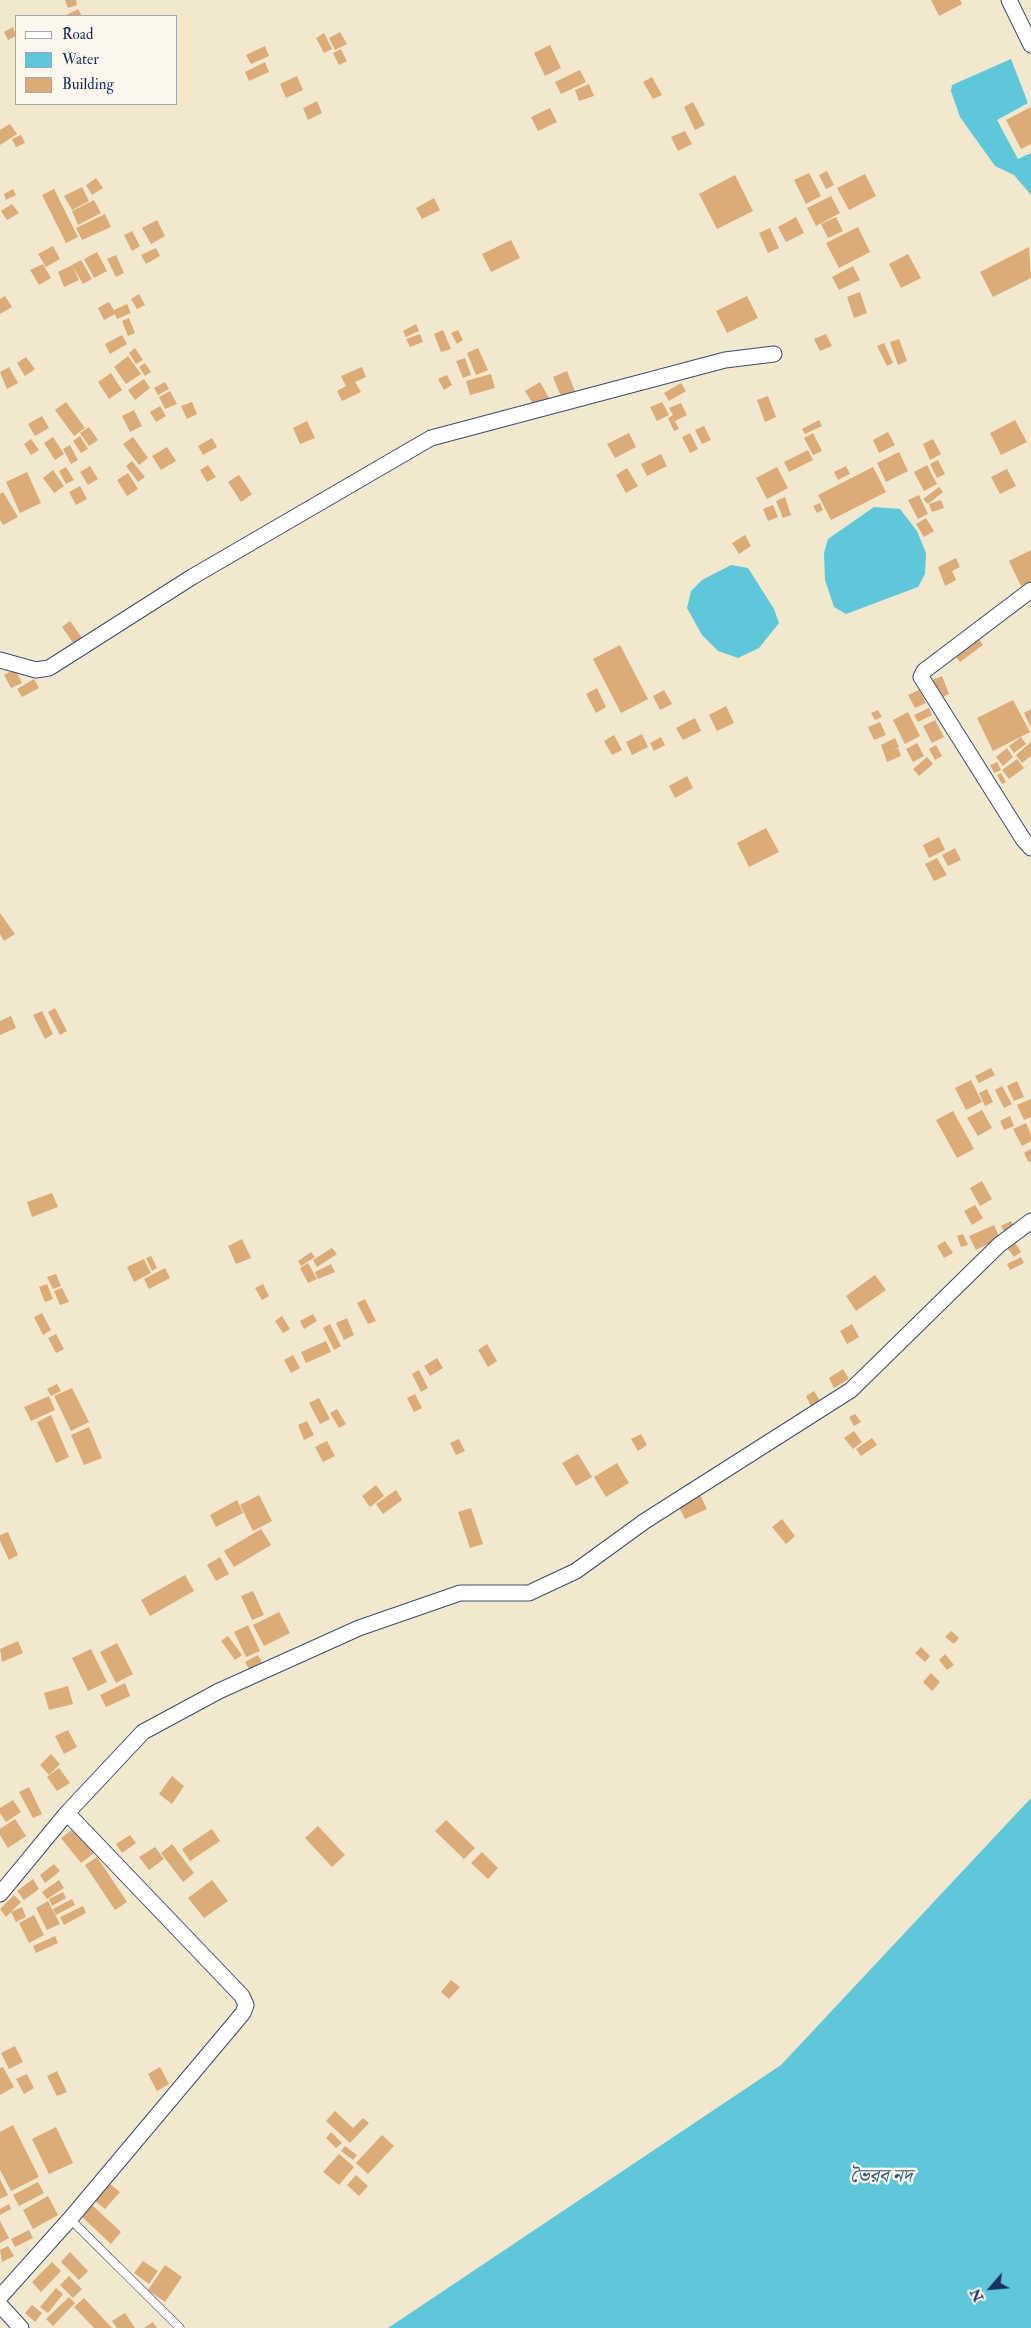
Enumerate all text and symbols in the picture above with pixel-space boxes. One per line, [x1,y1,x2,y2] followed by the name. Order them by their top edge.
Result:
[15,15,178,105] legend
[62,25,93,44] text: Road
[62,50,99,69] text: Water
[62,75,114,94] text: Building
[850,2167,912,2189] water label: ভৈরব নদ
[966,2263,1016,2313] north arrow
[967,2286,988,2304] text: N

